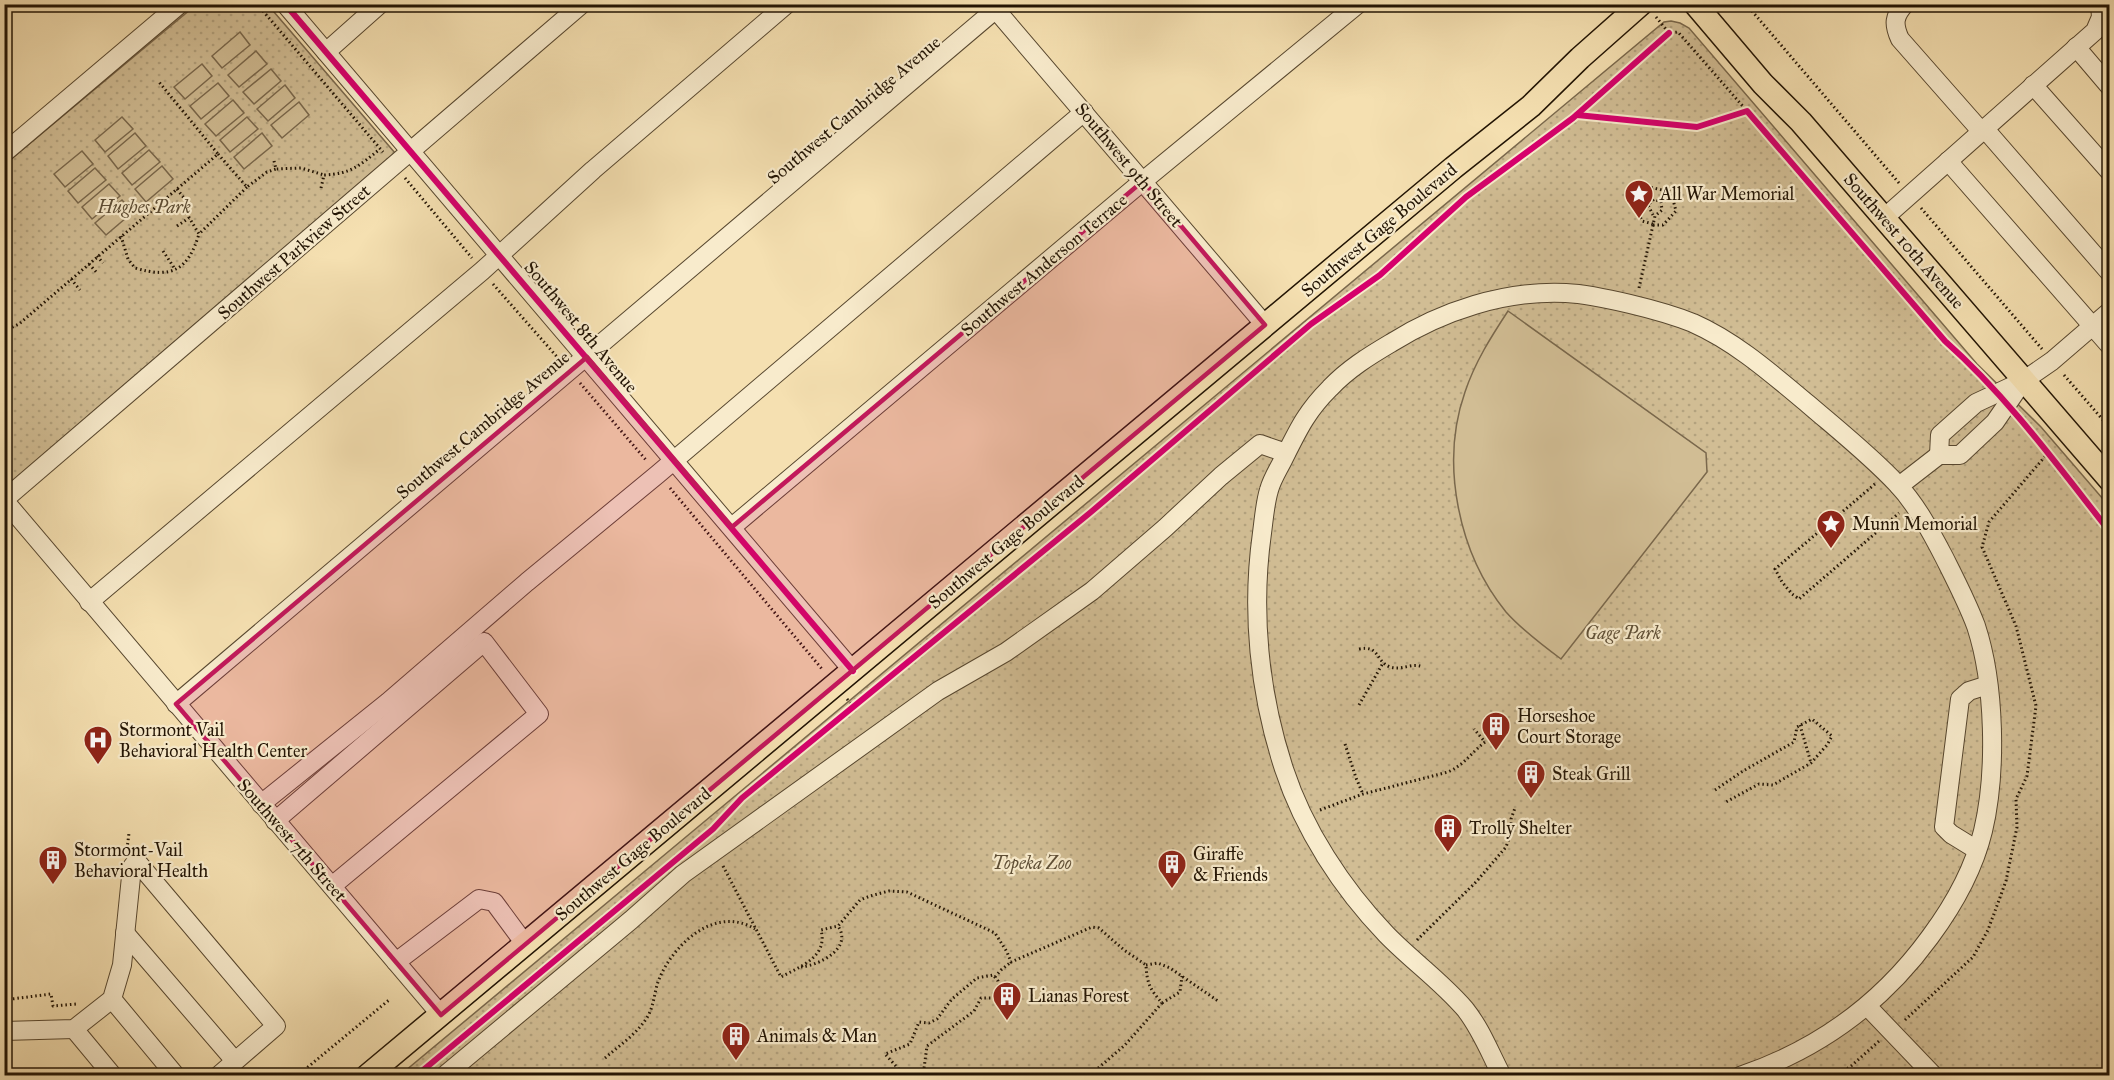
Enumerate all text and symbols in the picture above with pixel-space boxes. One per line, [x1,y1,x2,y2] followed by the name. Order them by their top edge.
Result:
[763,31,946,190] street label: Southwest Cambridge Avenue
[1070,98,1188,232] street label: Southwest 9th Street
[1297,158,1462,302] street label: Southwest Gage Boulevard
[1839,168,1969,314] street label: Southwest 10th Avenue
[1623,178,1655,220] place icon: All War Memorial
[213,179,375,324] street label: Southwest Parkview Street
[1659,183,1795,205] place label: All War Memorial
[956,189,1132,341] street label: Southwest Anderson Terrace
[96,196,191,218] park label: Hughes Park
[519,257,643,397] street label: Southwest 8th Avenue
[392,346,575,505] street label: Southwest Cambridge Avenue
[924,470,1089,614] street label: Southwest Gage Boulevard
[1815,508,1847,550] place icon: Munn Memorial
[1852,513,1978,535] place label: Munn Memorial
[1585,622,1661,644] park label: Gage Park
[1517,705,1621,749] place label: Horseshoe Court Storage
[1480,710,1512,752] building icon: Horseshoe Court Storage
[119,719,307,762] place label: Stormont Vail Behavioral Health Center
[82,724,114,766] hospital icon: Stormont Vail Behavioral Health Center
[1515,758,1547,800] building icon: Steak Grill
[1552,763,1631,785] place label: Steak Grill
[233,774,352,907] street label: Southwest 7th Street
[551,782,716,926] street label: Southwest Gage Boulevard
[1432,812,1464,854] building icon: Trolly Shelter
[1469,817,1572,839] place label: Trolly Shelter
[74,839,208,882] place label: Stormont-Vail Behavioral Health
[1193,843,1268,886] place label: Giraffe & Friends
[37,844,69,886] building icon: Stormont-Vail Behavioral Health
[1156,848,1188,890] building icon: Giraffe & Friends
[992,852,1072,875] park label: Topeka Zoo
[991,980,1023,1022] building icon: Lianas Forest
[1028,985,1130,1007] place label: Lianas Forest
[720,1020,752,1062] building icon: Animals & Man
[756,1025,877,1047] place label: Animals & Man

